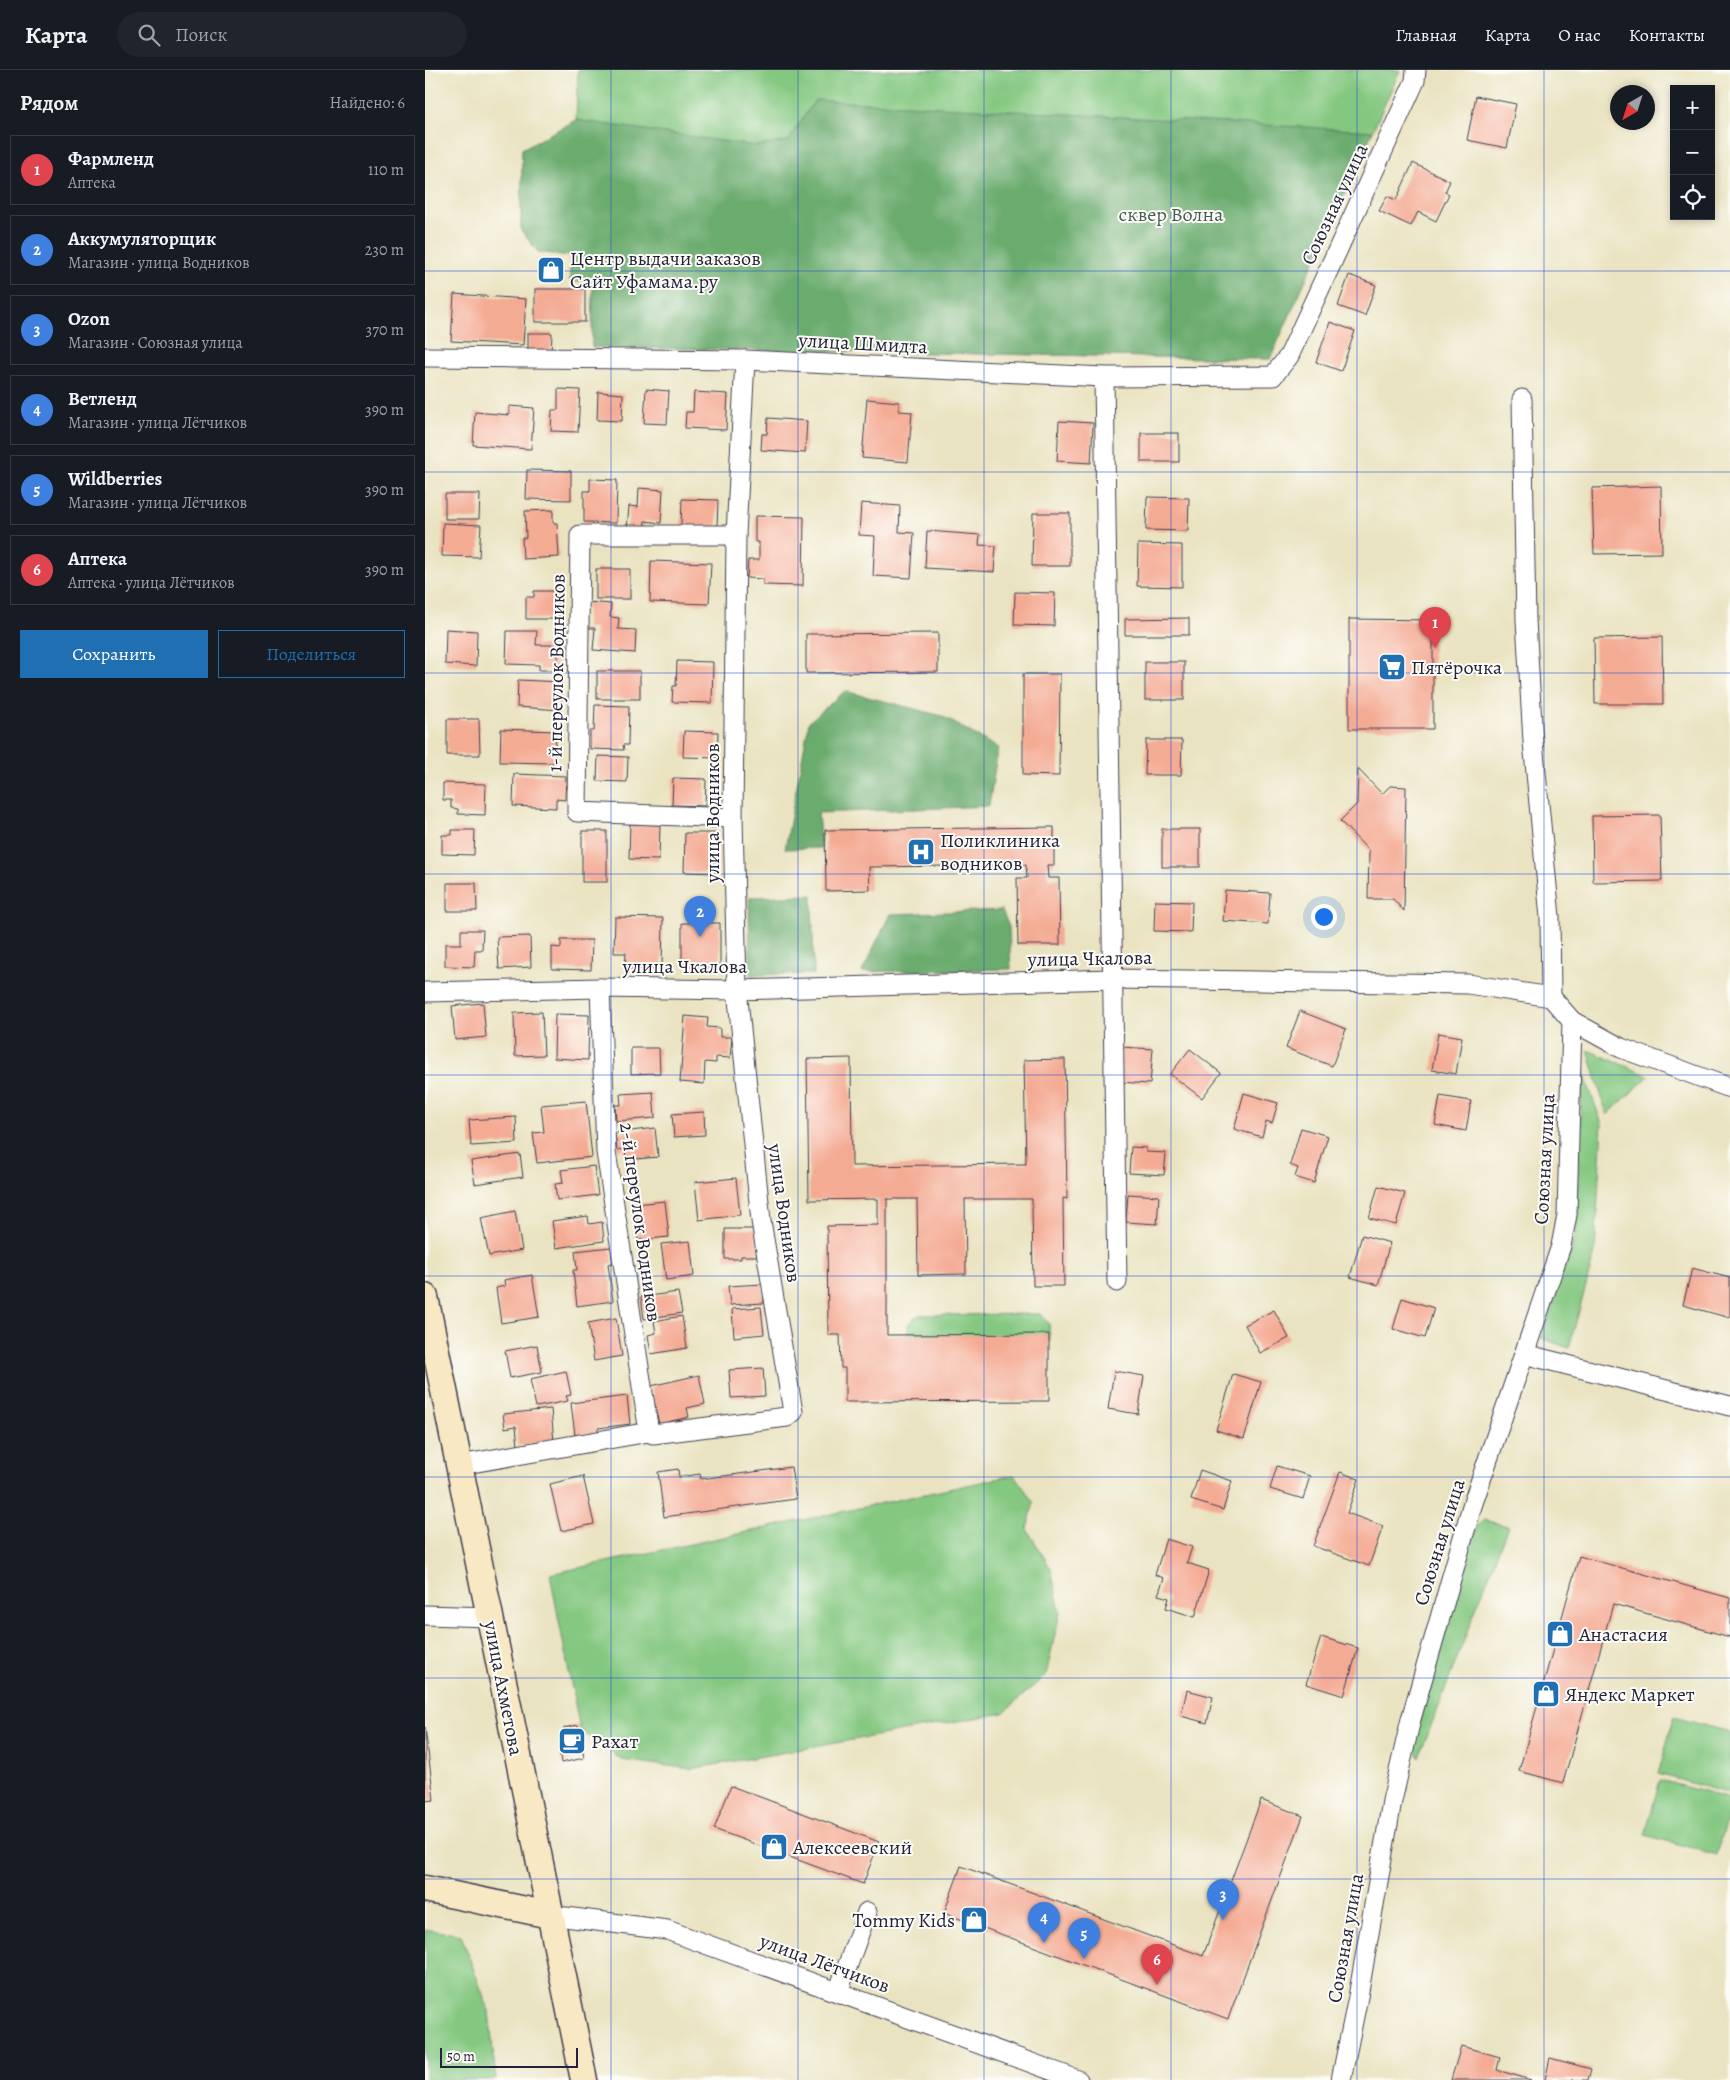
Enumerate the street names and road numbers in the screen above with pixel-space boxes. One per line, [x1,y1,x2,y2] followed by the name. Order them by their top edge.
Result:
[1295,138,1375,269] street label: Союзная улица
[797,327,929,360] street label: улица Шмидта
[541,574,572,772] street label: 1-й переулок Водников
[699,743,726,884] street label: улица Водников
[1026,944,1153,973] street label: улица Чкалова
[622,953,748,980] street label: улица Чкалова
[1528,1092,1561,1225] street label: Союзная улица
[613,1121,668,1323] street label: 2-й переулок Водников
[761,1141,808,1284] street label: улица Водников
[1407,1475,1472,1609] street label: Союзная улица
[477,1617,530,1759] street label: улица Ахметова
[1321,1870,1370,2005] street label: Союзная улица
[755,1927,894,2000] street label: улица Лётчиков

